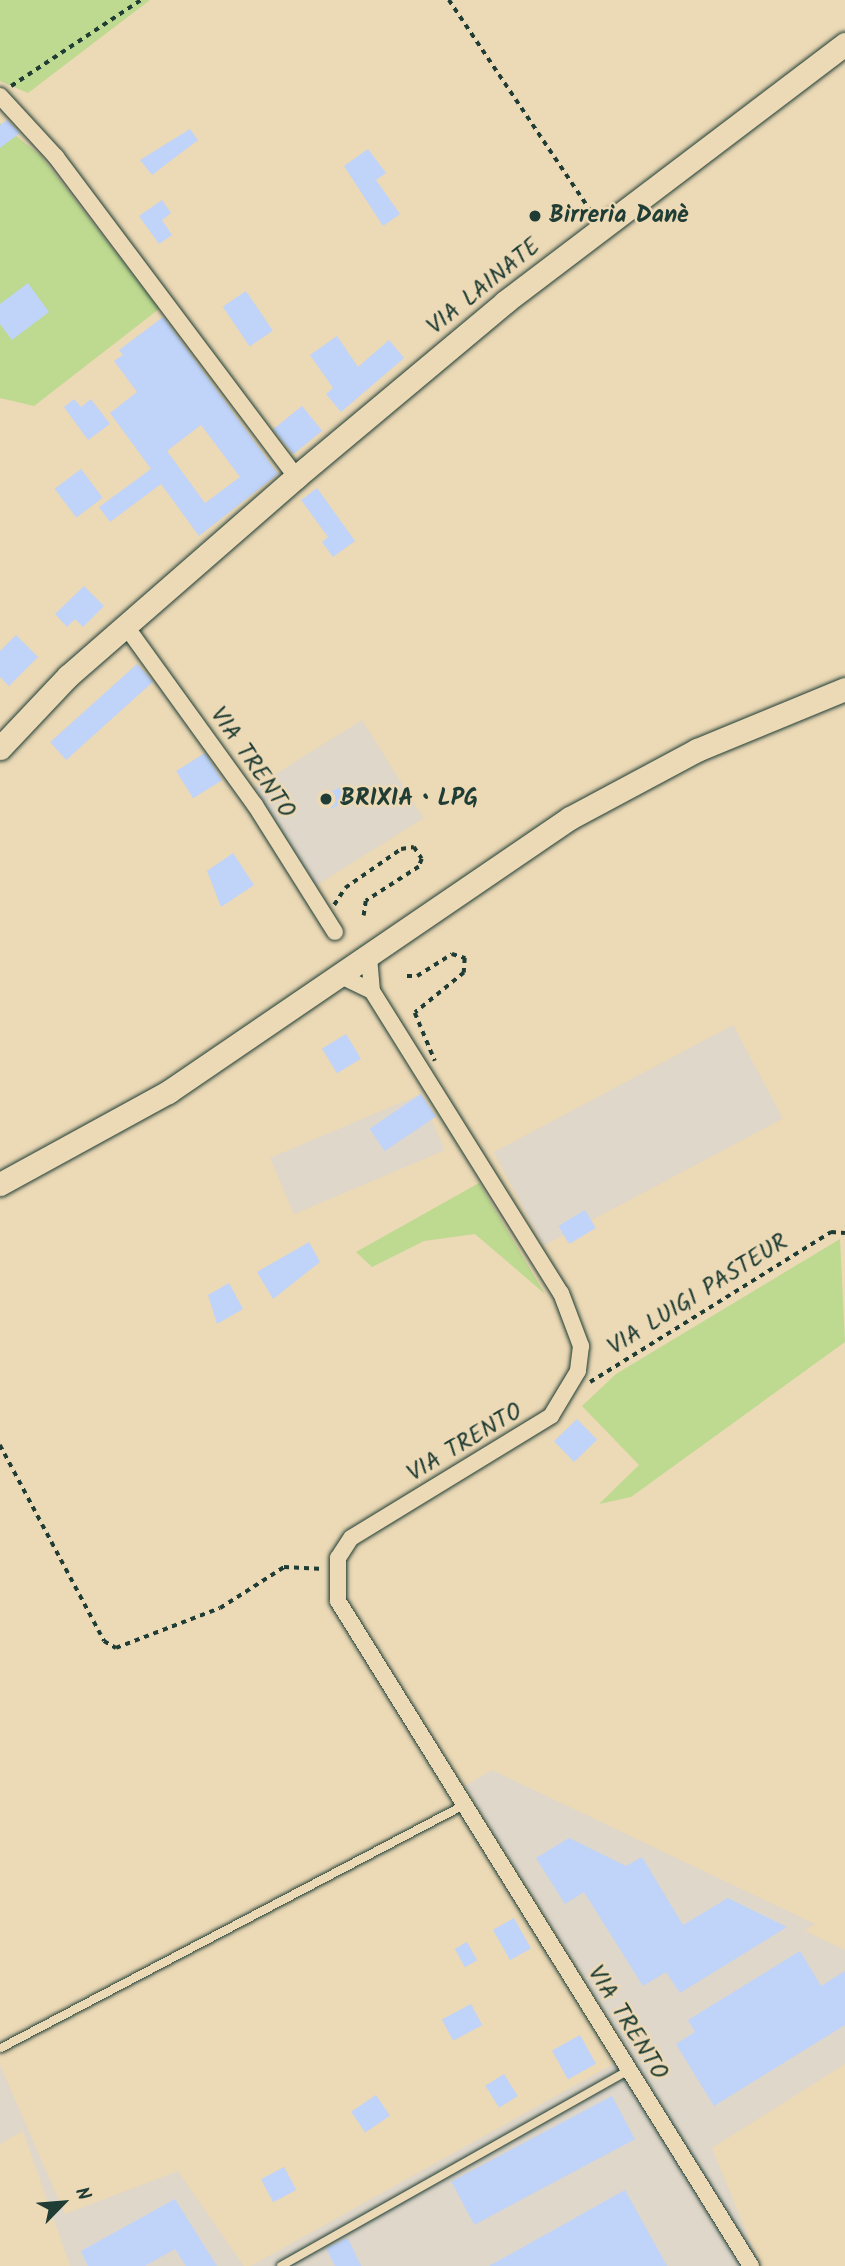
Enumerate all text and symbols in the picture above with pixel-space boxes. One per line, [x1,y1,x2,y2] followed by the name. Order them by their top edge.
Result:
[549,202,688,230] place label: Birreria Danè
[527,208,543,224] marker: Birreria Danè
[422,233,546,341] street label: VIA LAINATE
[203,702,301,824] street label: VIA TRENTO
[340,785,478,813] place label: BRIXIA • LPG
[318,791,334,807] marker: BRIXIA • LPG
[603,1228,793,1362] street label: VIA LUIGI PASTEUR
[402,1397,528,1489] street label: VIA TRENTO
[581,1961,673,2085] street label: VIA TRENTO
[28,2168,98,2238] north arrow
[66,2182,98,2206] text: N

